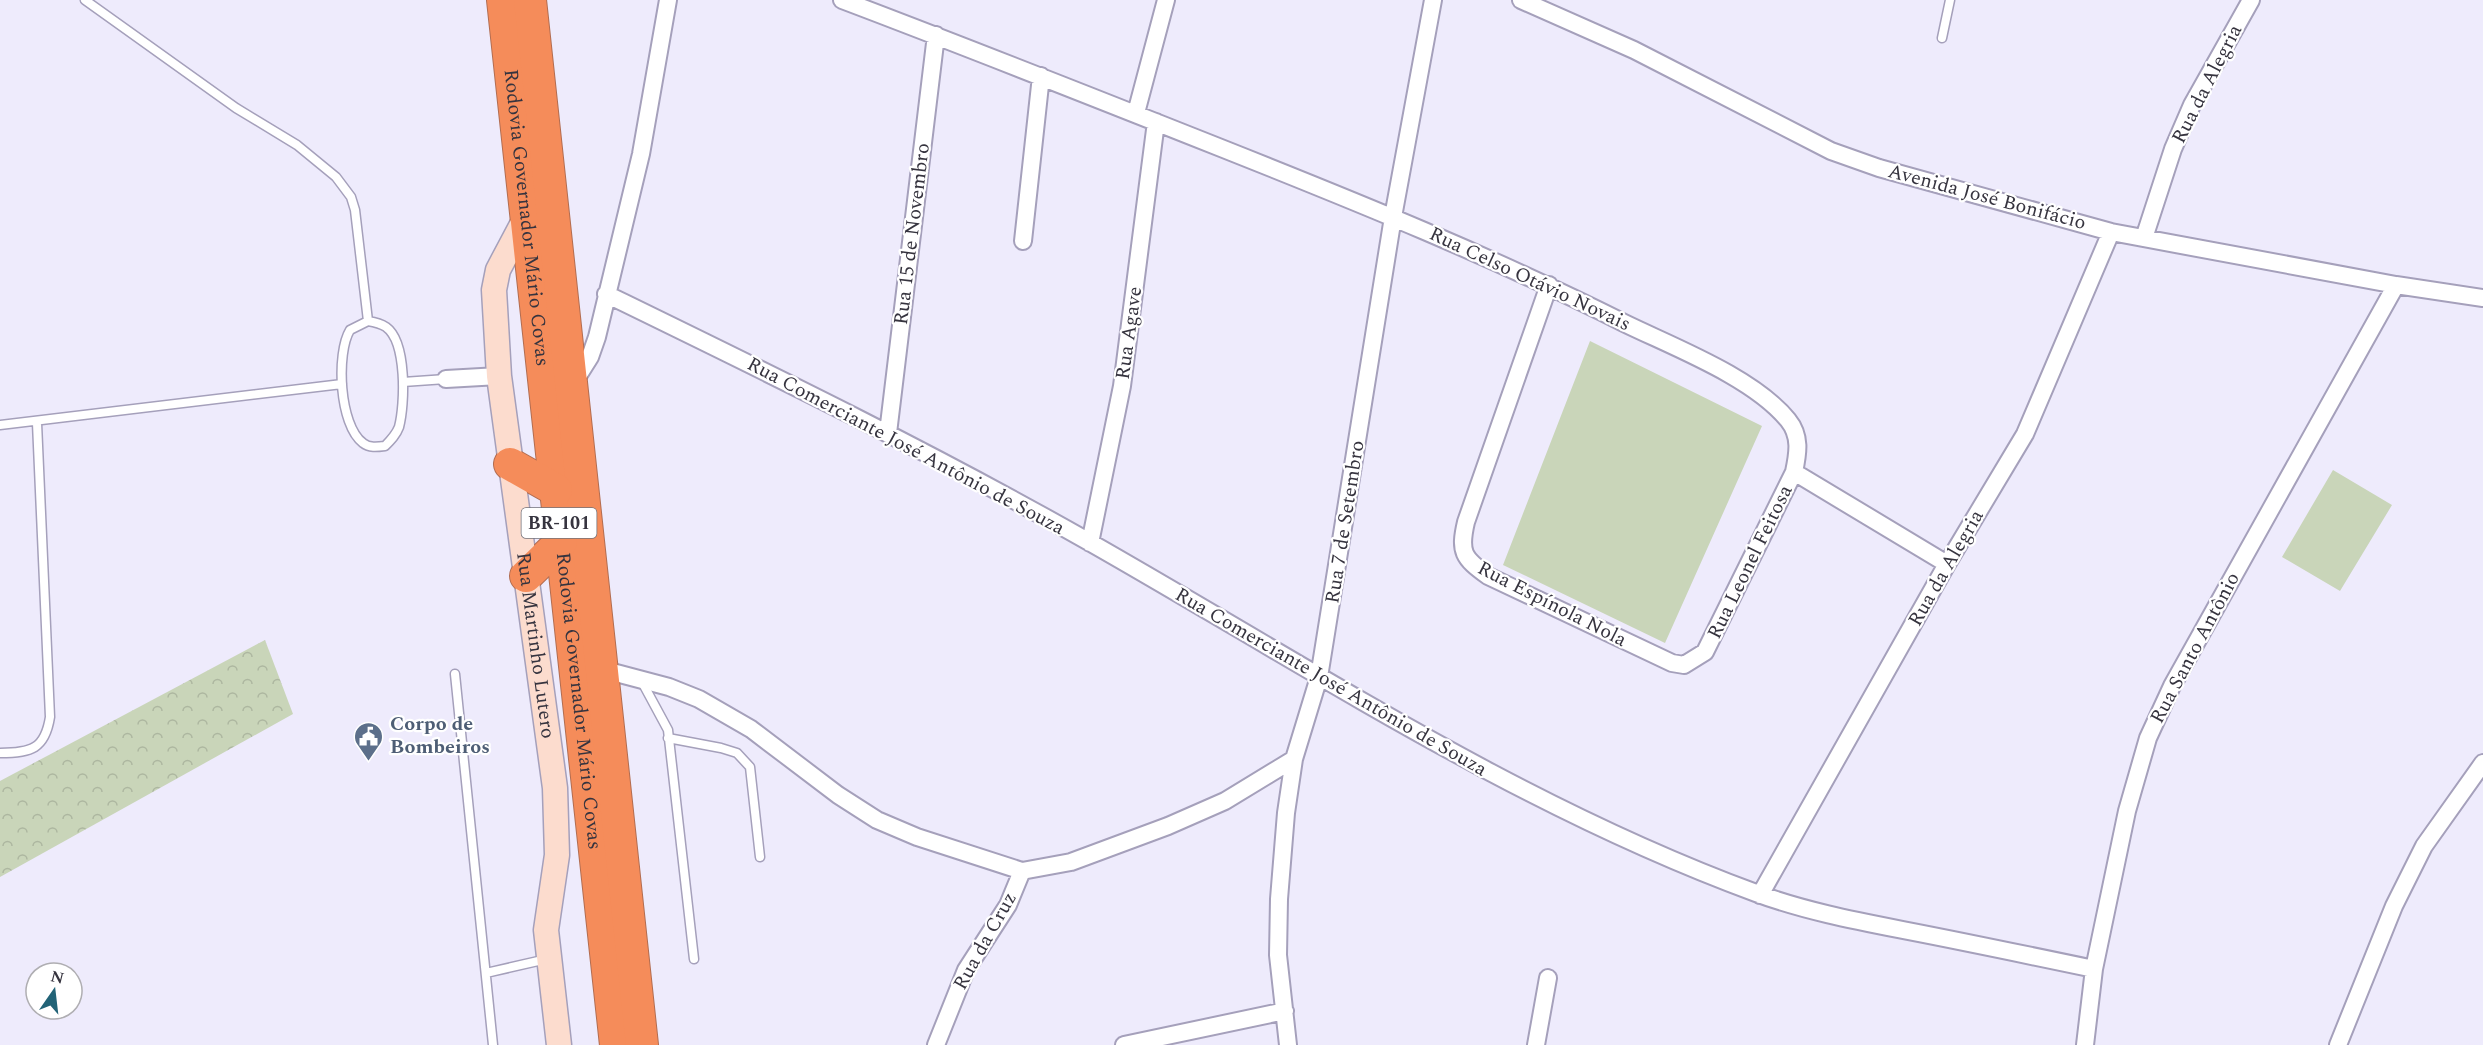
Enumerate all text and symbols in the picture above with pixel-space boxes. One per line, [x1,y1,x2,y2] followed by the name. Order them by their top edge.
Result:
[2164,19,2250,149] street label: Rua da Alegria
[496,68,558,368] street label: Rodovia Governador Mário Covas
[886,141,938,327] street label: Rua 15 de Novembro
[1885,156,2089,238] street label: Avenida José Bonifácio
[1424,219,1636,339] street label: Rua Celso Otávio Novais
[1108,285,1150,381] street label: Rua Agave
[742,349,1071,543] street label: Rua Comerciante José Antônio de Souza
[1317,438,1373,606] street label: Rua 7 de Setembro
[1700,480,1801,644] street label: Rua Leonel Feitosa
[1900,504,1992,632] street label: Rua da Alegria
[522,508,596,538] road number: BR-101
[508,550,563,740] street label: Rua Martinho Lutero
[548,551,610,851] street label: Rodovia Governador Mário Covas
[1472,553,1632,655] street label: Rua Espínola Nola
[2142,567,2248,729] street label: Rua Santo Antônio
[1169,580,1493,784] street label: Rua Comerciante José Antônio de Souza
[390,709,490,762] place label: Corpo de Bombeiros
[353,720,385,762] public building icon: Corpo de Bombeiros
[946,886,1024,996] street label: Rua da Cruz
[24,961,84,1021] north arrow
[48,964,67,991] text: N

